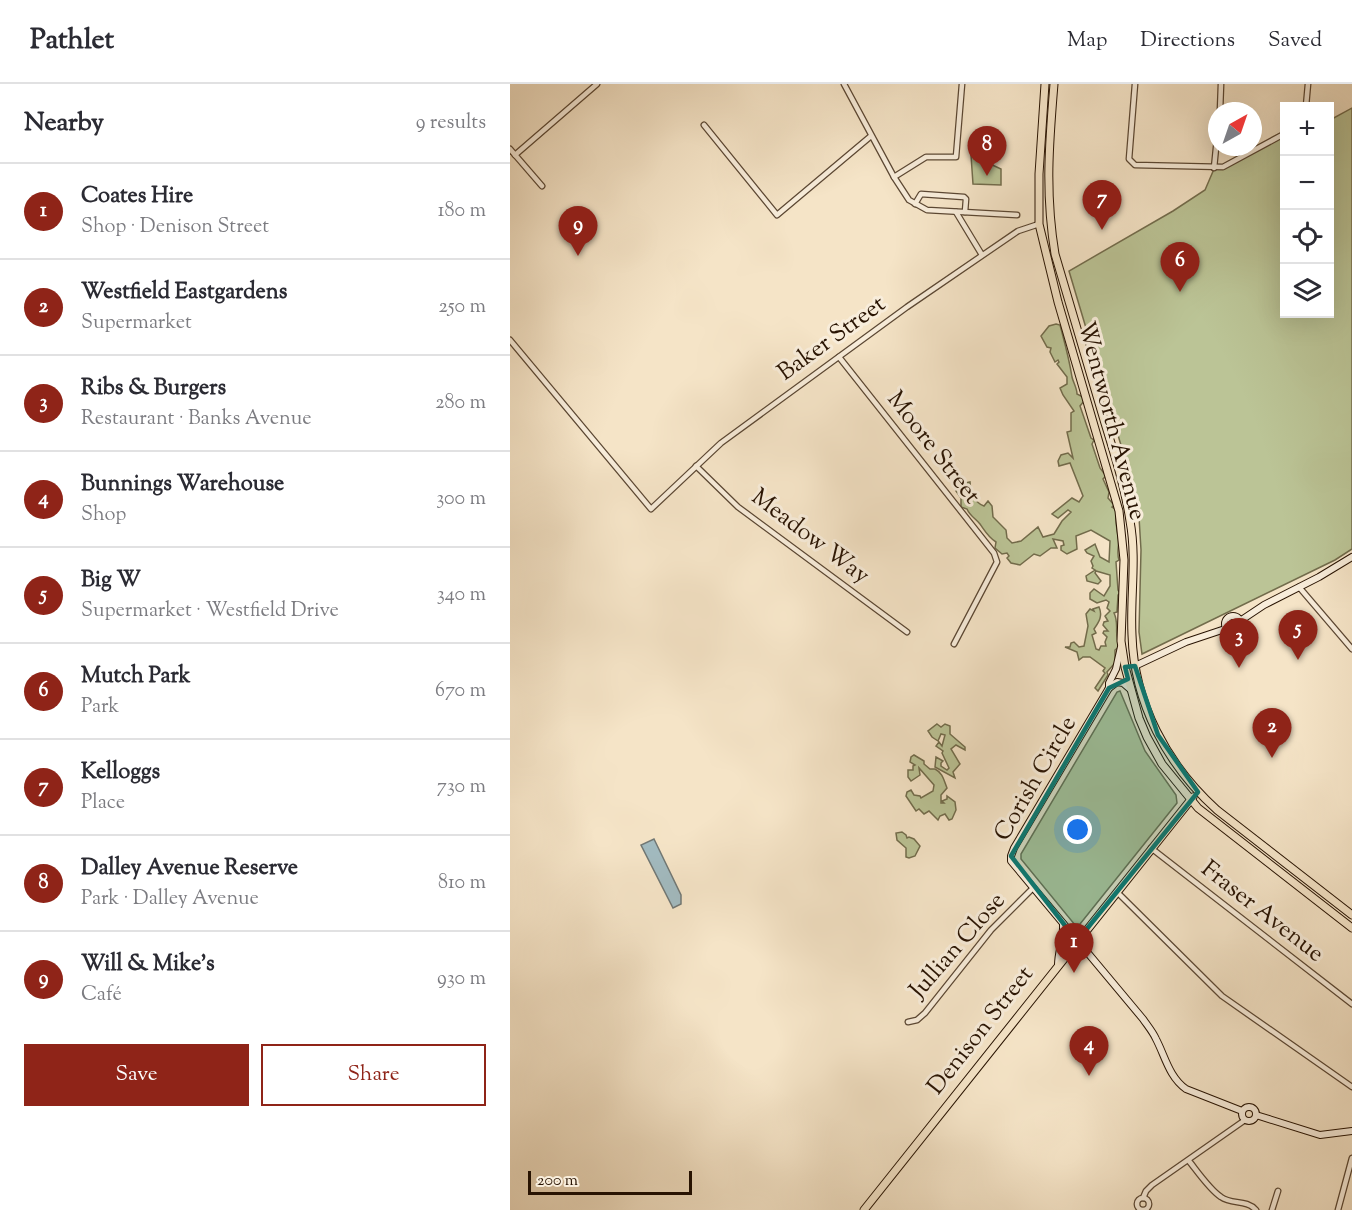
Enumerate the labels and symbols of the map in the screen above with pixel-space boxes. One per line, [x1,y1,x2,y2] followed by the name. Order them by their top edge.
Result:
[1208,102,1262,156] north arrow
[968,126,1006,176] pin: 8
[1082,180,1122,230] pin: 7
[558,206,598,256] pin: 9
[1160,242,1200,292] pin: 6
[771,288,893,390] street label: Baker Street
[1068,318,1154,524] street label: Wentworth Avenue
[878,384,988,512] street label: Moore Street
[744,481,876,593] street label: Meadow Way
[1278,610,1318,660] pin: 5
[1220,618,1258,668] pin: 3
[1252,708,1292,758] pin: 2
[986,710,1086,848] street label: Corish Circle
[1063,815,1092,844] your location
[1193,853,1331,971] street label: Fraser Avenue
[901,885,1014,1008] street label: Jullian Close
[1054,924,1094,973] pin: 1
[920,959,1042,1103] street label: Denison Street
[1070,1026,1108,1076] pin: 4
[528,1168,692,1196] scale bar

